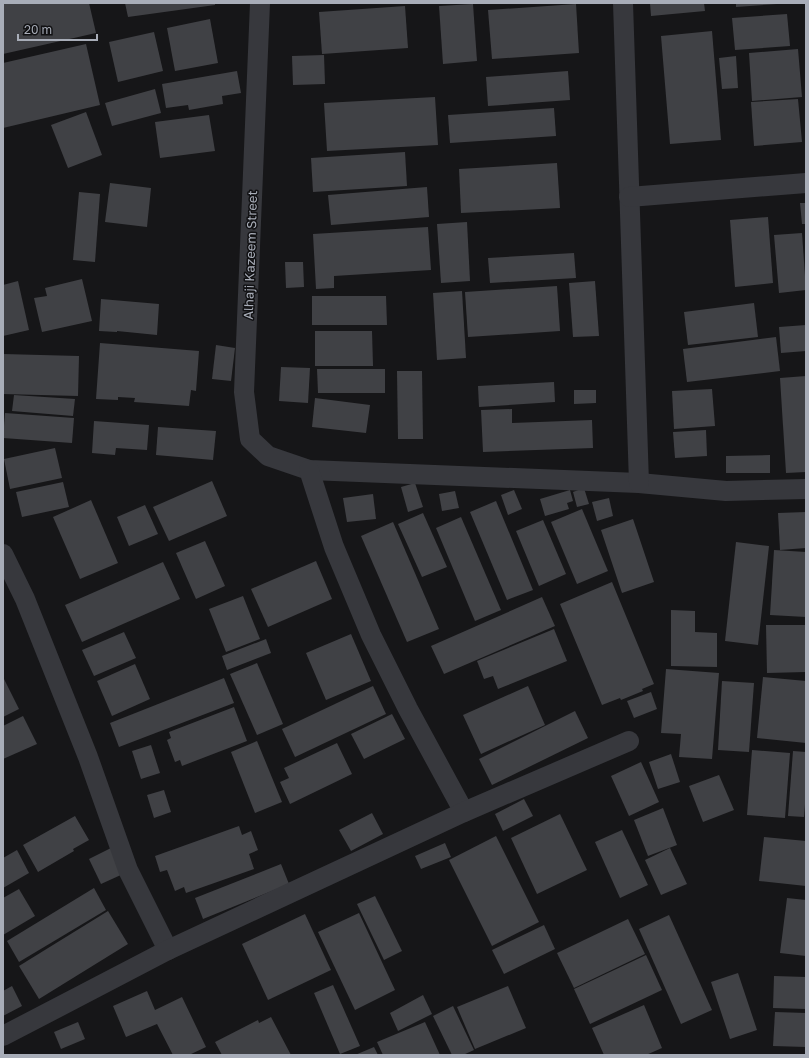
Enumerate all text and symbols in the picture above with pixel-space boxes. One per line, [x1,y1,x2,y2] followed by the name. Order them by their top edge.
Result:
[18,16,97,42] scale bar
[24,22,52,37] text: 20 m
[240,190,260,320] street label: Alhaji Kazeem Street

